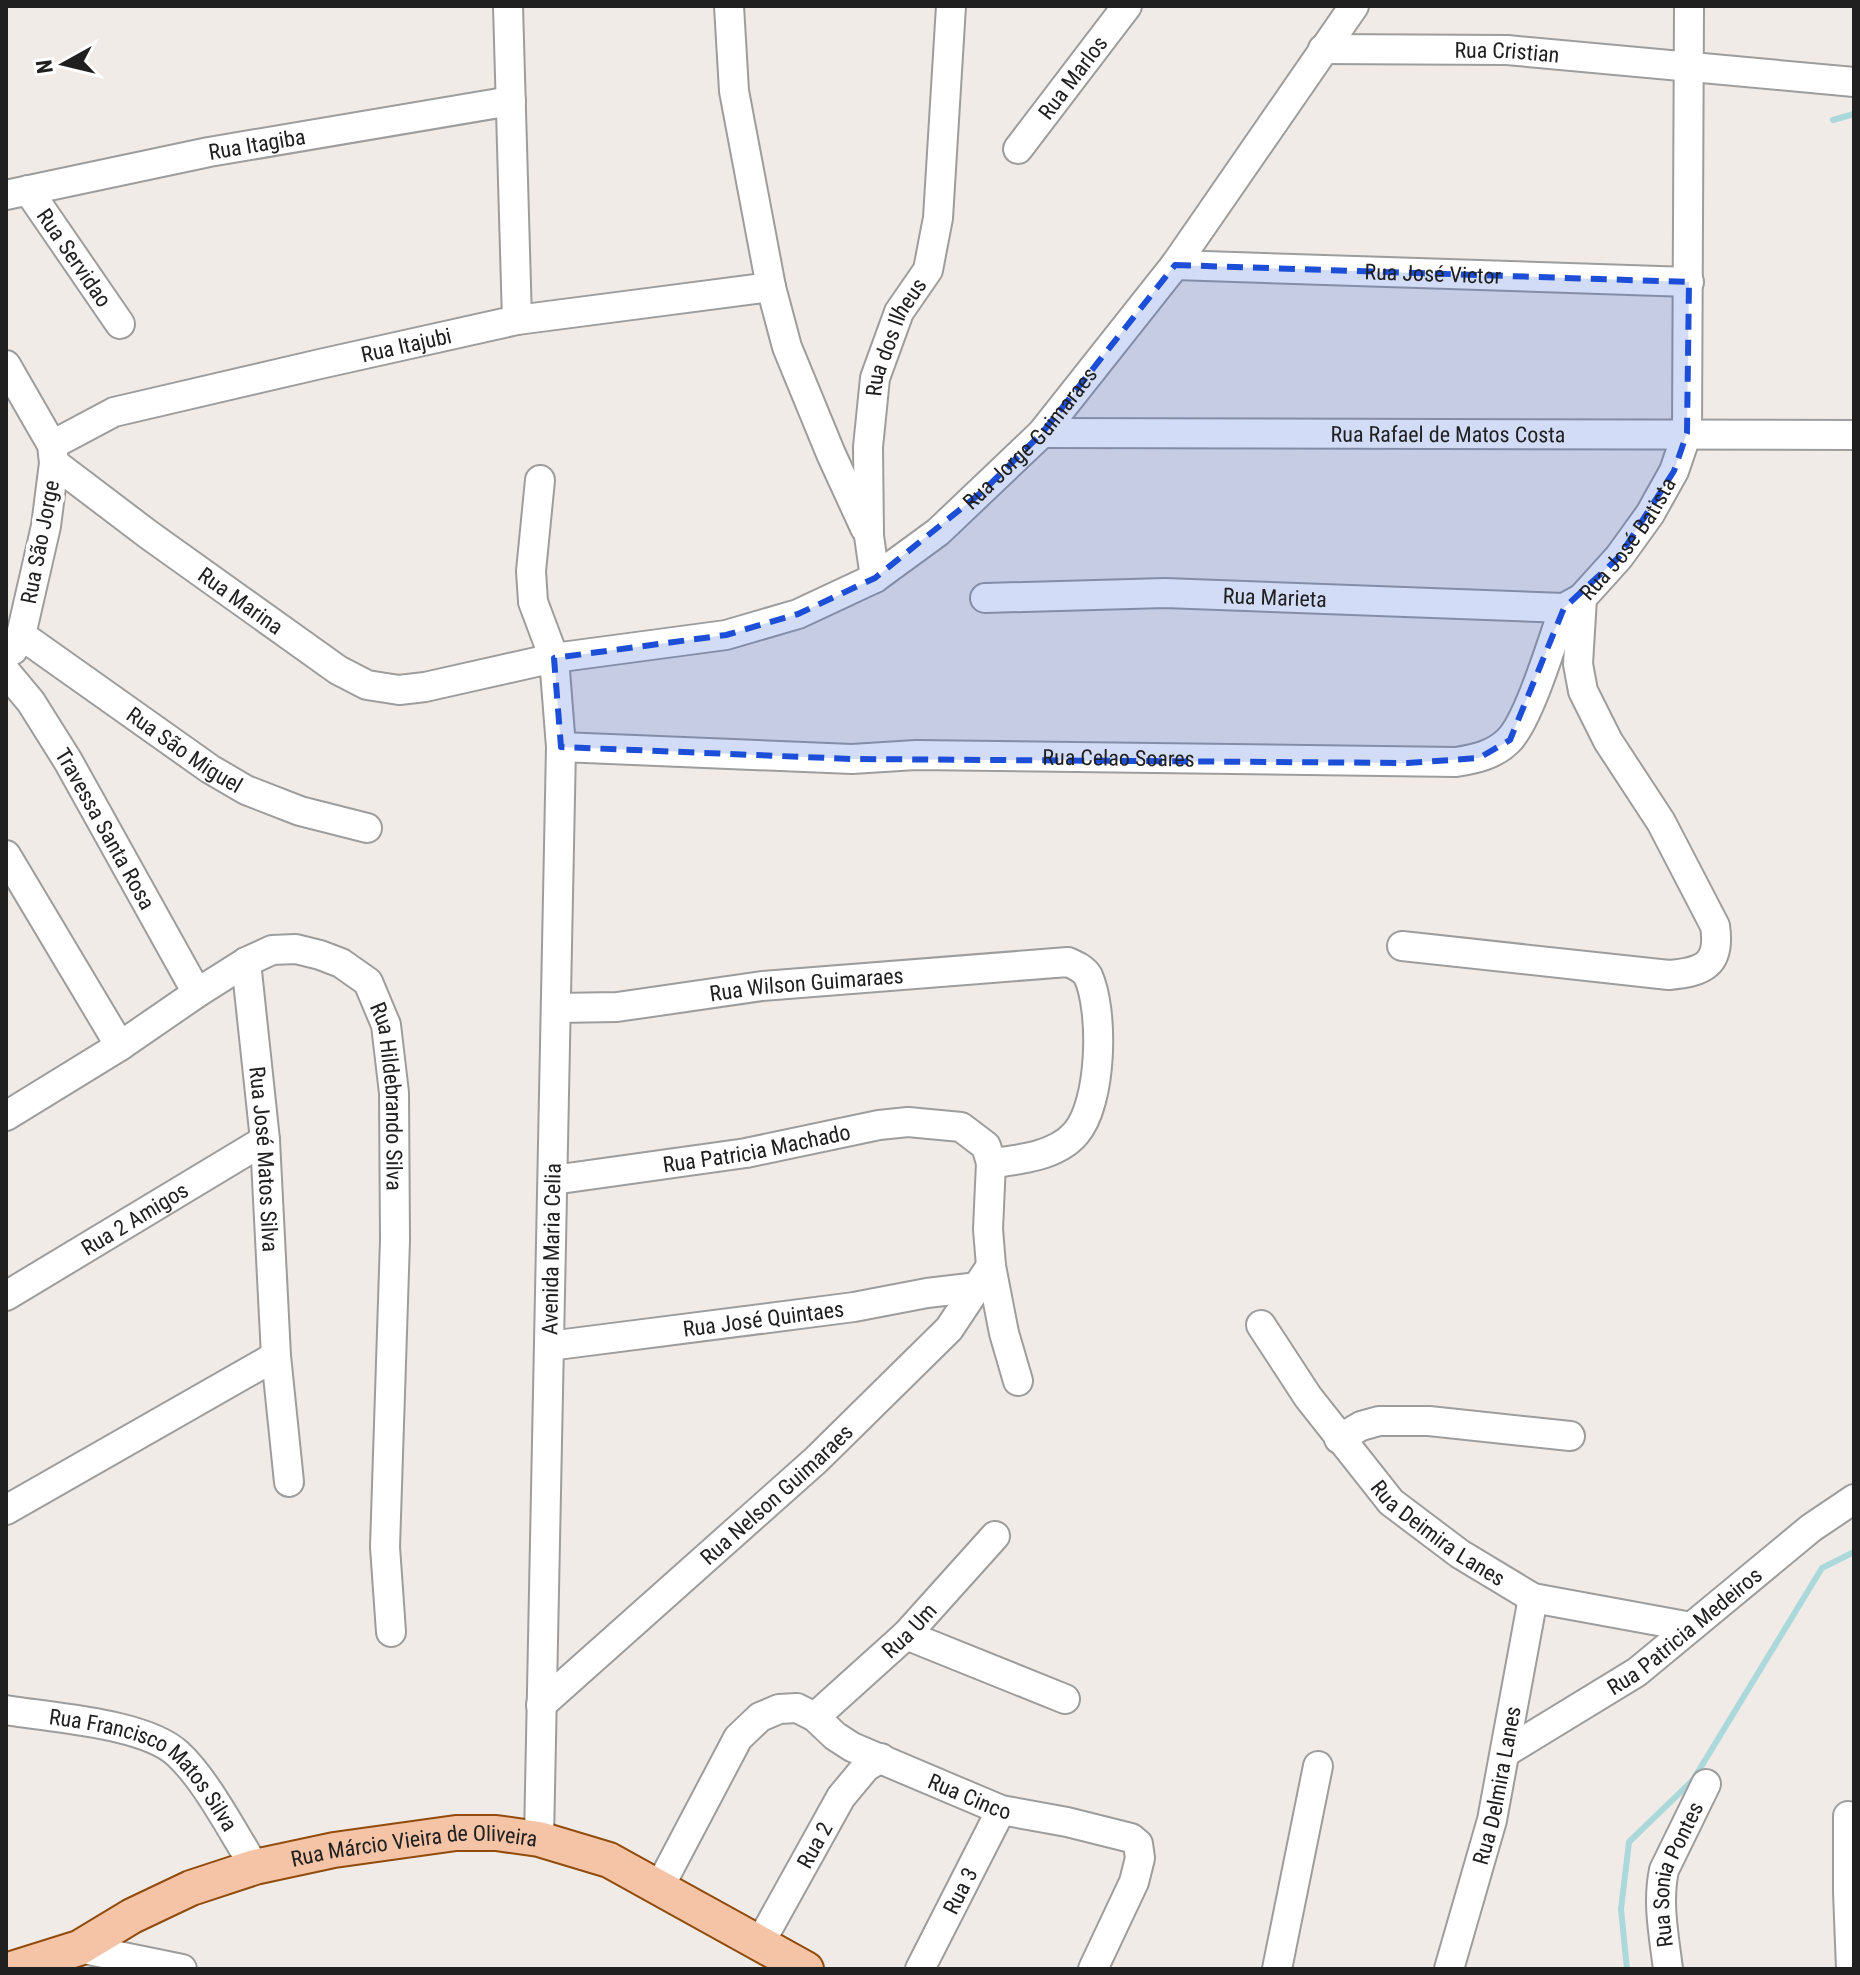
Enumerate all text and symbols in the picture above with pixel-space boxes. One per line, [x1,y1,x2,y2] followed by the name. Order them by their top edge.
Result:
[24,24,104,104] north arrow
[1033,31,1112,124] street label: Rua Marlos
[1454,37,1560,67] street label: Rua Cristian
[31,58,58,75] text: N
[207,123,307,164] street label: Rua Itagiba
[32,204,117,311] street label: Rua Servidao
[1364,259,1502,288] street label: Rua José Victor
[861,273,931,398] street label: Rua dos Ilheus
[359,323,454,367] street label: Rua Itajubi
[958,362,1102,514] street label: Rua Jorge Guimaraes
[1331,421,1565,447] street label: Rua Rafael de Matos Costa
[1574,473,1681,605] street label: Rua José Batista
[16,478,64,606] street label: Rua São Jorge
[194,562,288,639] street label: Rua Marina
[1222,583,1327,612] street label: Rua Marieta
[122,702,247,798] street label: Rua São Miguel
[50,743,160,914] street label: Travessa Santa Rosa
[1042,744,1195,771] street label: Rua Celao Soares
[708,962,904,1006] street label: Rua Wilson Guimaraes
[365,998,407,1191] street label: Rua Hildebrando Silva
[245,1065,283,1252] street label: Rua José Matos Silva
[661,1119,853,1177] street label: Rua Patricia Machado
[537,1163,565,1335] street label: Avenida Maria Celia
[77,1177,192,1260] street label: Rua 2 Amigos
[681,1296,845,1341] street label: Rua José Quintaes
[695,1419,858,1570] street label: Rua Nelson Guimaraes
[1366,1475,1510,1591] street label: Rua Deimira Lanes
[1603,1562,1767,1700] street label: Rua Patricia Medeiros
[877,1598,941,1663] street label: Rua Um
[48,1704,243,1835] street label: Rua Francisco Matos Silva
[1467,1704,1525,1867] street label: Rua Delmira Lanes
[925,1768,1013,1824] street label: Rua Cinco
[1648,1797,1708,1949] street label: Rua Sonia Pontes
[792,1818,837,1872] street label: Rua 2
[288,1820,539,1871] street label: Rua Márcio Vieira de Oliveira
[938,1863,982,1918] street label: Rua 3

